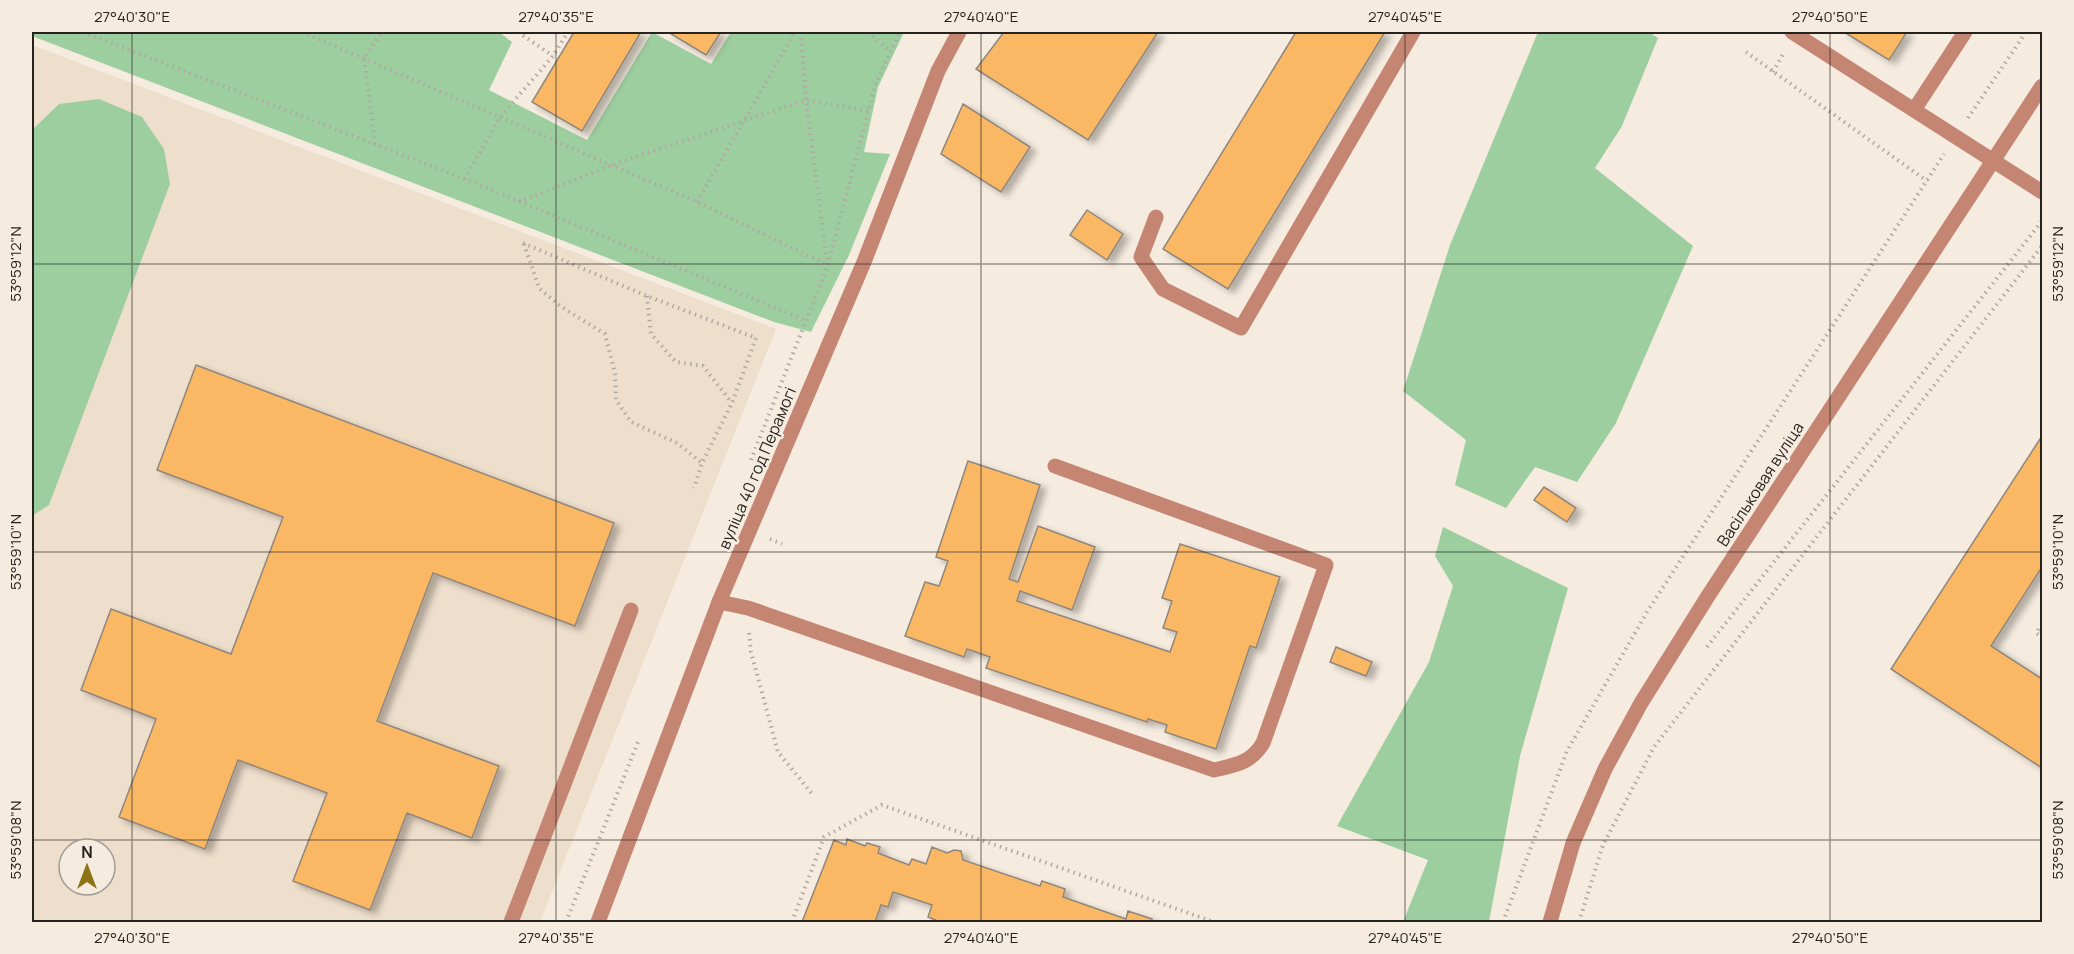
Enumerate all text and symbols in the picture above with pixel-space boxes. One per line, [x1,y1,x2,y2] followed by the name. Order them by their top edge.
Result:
[94,6,170,27] text: 27°40'30"E
[518,6,594,27] text: 27°40'35"E
[944,6,1018,27] text: 27°40'40"E
[1368,6,1442,27] text: 27°40'45"E
[1792,6,1868,27] text: 27°40'50"E
[5,226,26,302] text: 53°59'12"N
[2047,226,2068,302] text: 53°59'12"N
[713,384,801,552] street label: вуліца 40 год Перамогі
[1712,418,1808,550] street label: Васільковая вуліца
[5,514,26,590] text: 53°59'10"N
[2047,514,2068,590] text: 53°59'10"N
[5,801,26,879] text: 53°59'08"N
[2047,801,2068,879] text: 53°59'08"N
[57,837,117,897] north arrow
[81,841,93,863] text: N
[94,927,170,948] text: 27°40'30"E
[518,927,594,948] text: 27°40'35"E
[944,927,1018,948] text: 27°40'40"E
[1368,927,1442,948] text: 27°40'45"E
[1792,927,1868,948] text: 27°40'50"E

